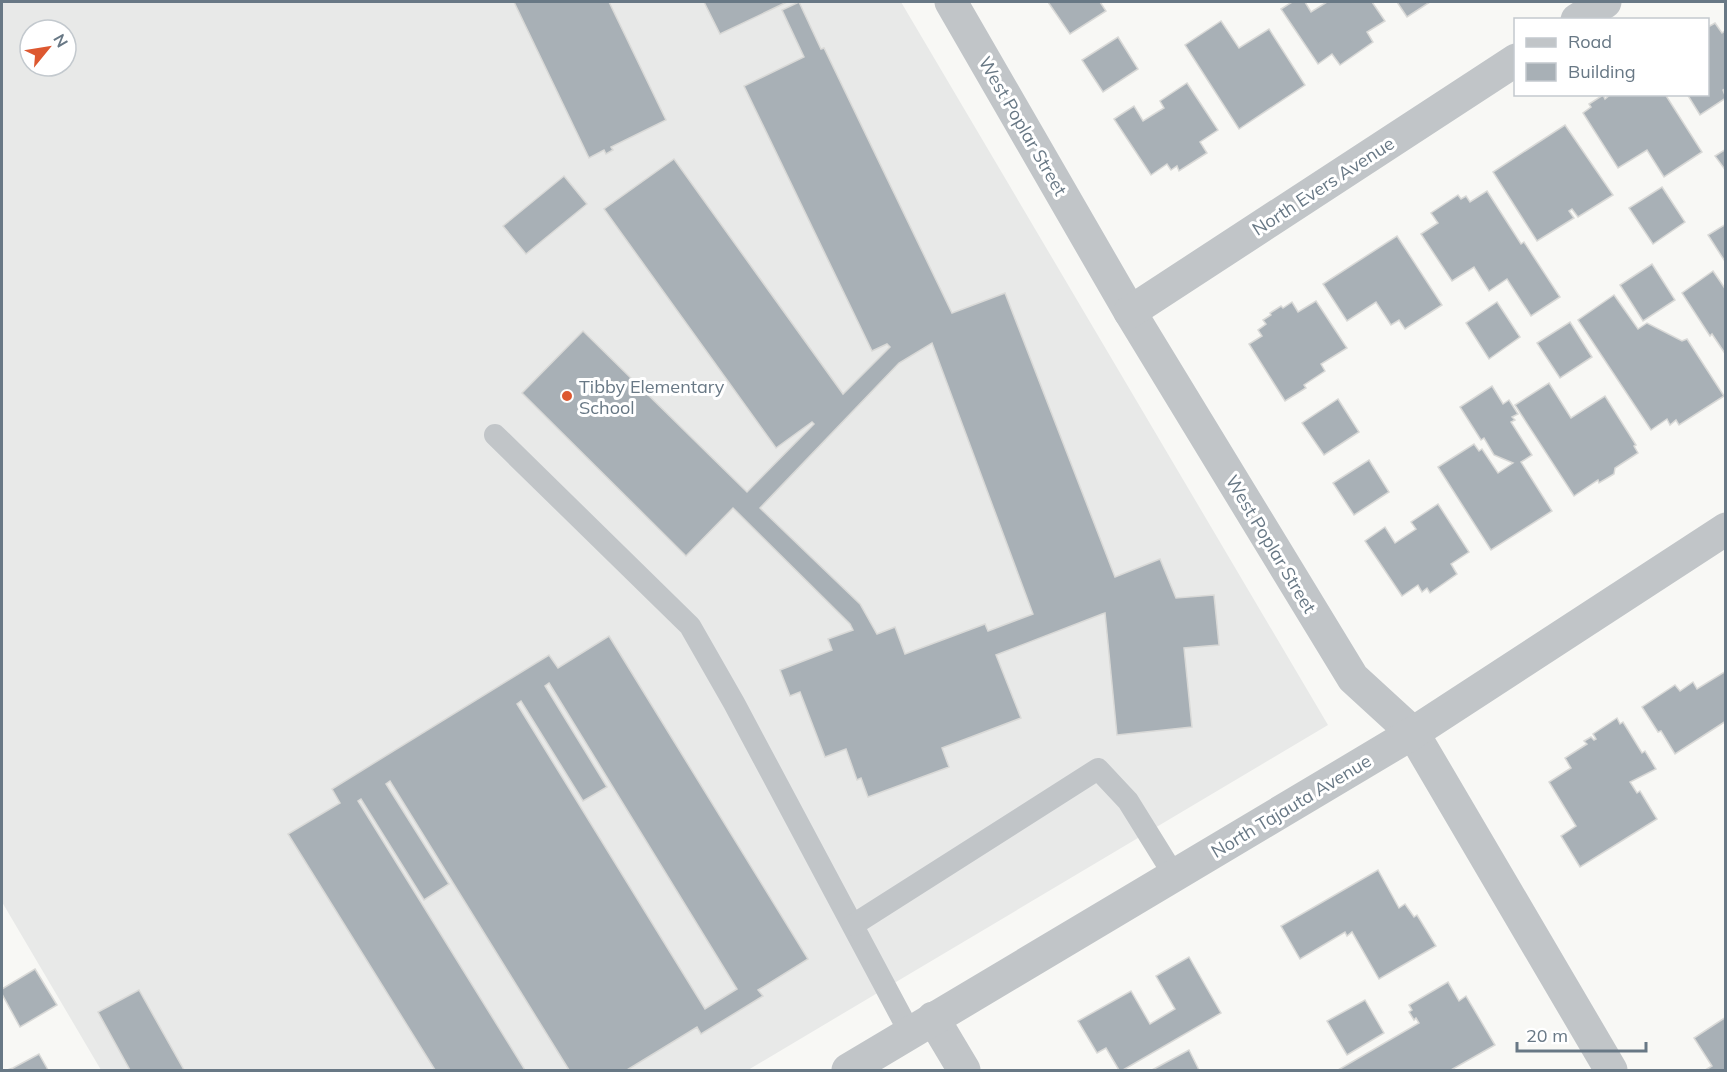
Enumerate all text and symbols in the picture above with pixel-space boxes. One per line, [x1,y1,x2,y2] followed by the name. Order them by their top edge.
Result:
[18,18,78,78] north arrow
[1514,18,1709,96] legend
[49,30,73,51] text: N
[1568,30,1612,53] text: Road
[974,52,1072,200] street label: West Poplar Street
[1568,60,1636,83] text: Building
[1248,132,1398,240] street label: North Evers Avenue
[579,375,725,419] place label: Tibby Elementary School
[560,389,574,403] marker: Tibby Elementary School
[1221,471,1321,617] street label: West Poplar Street
[1207,749,1375,863] street label: North Tajauta Avenue
[1517,1015,1646,1053] scale bar
[1526,1024,1568,1047] text: 20 m

